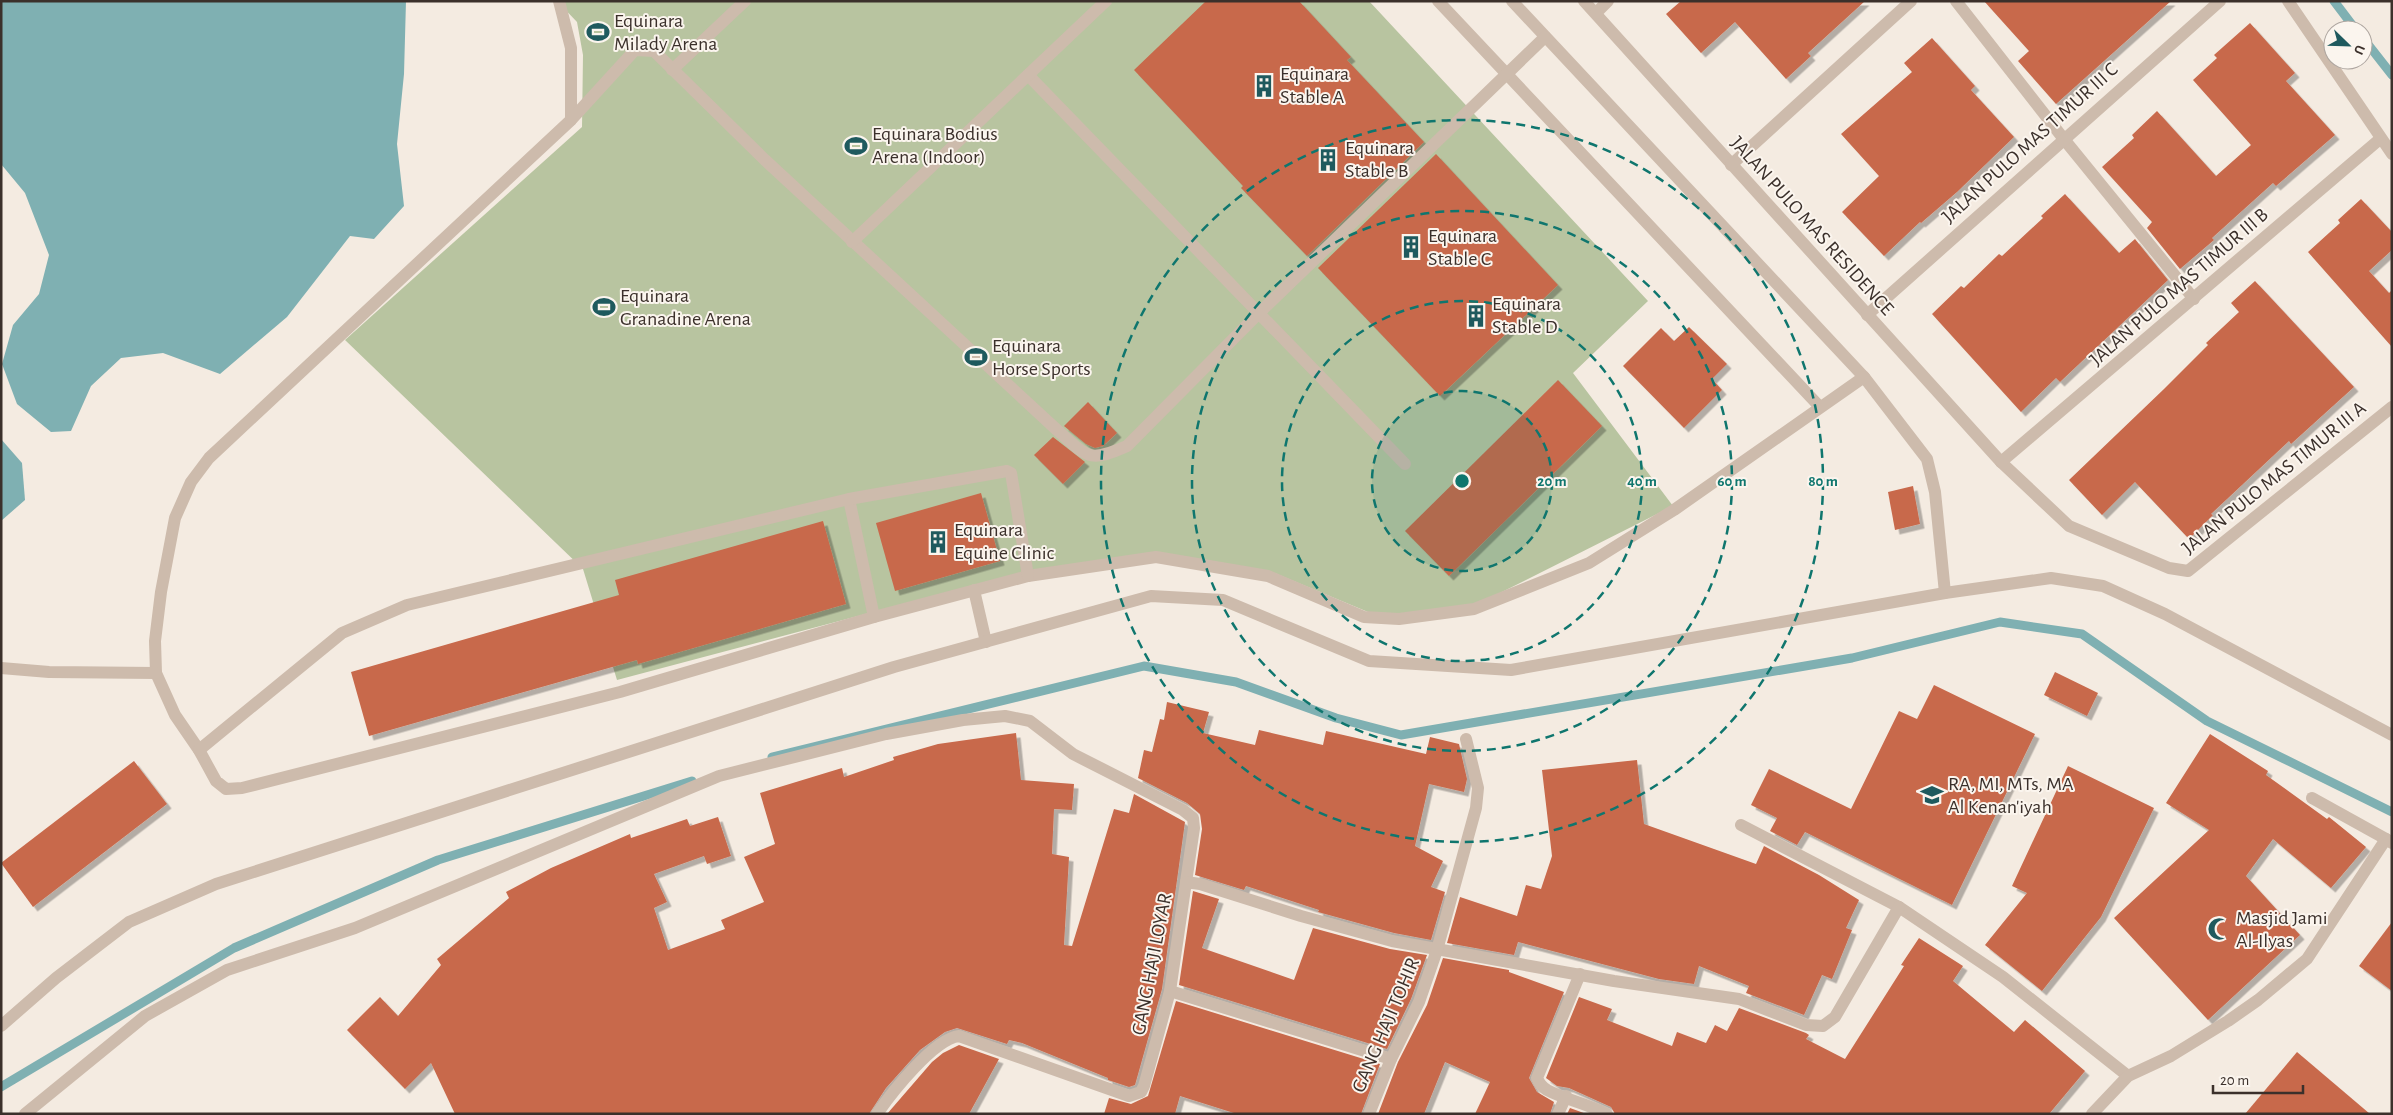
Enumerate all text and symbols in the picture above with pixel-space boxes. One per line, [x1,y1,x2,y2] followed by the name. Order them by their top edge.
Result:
[614,11,718,54] place label: Equinara Milady Arena
[585,19,611,45] sports icon: Equinara Milady Arena
[2323,20,2373,70] north arrow
[2351,43,2367,57] text: U
[1938,59,2122,227] street label: JALAN PULO MAS TIMUR III C
[1280,64,1349,107] place label: Equinara Stable A
[1251,73,1277,99] building icon: Equinara Stable A
[872,124,998,167] place label: Equinara Bodius Arena (Indoor)
[843,133,869,159] sports icon: Equinara Bodius Arena (Indoor)
[1727,133,1898,319] street label: JALAN PULO MAS RESIDENCE
[1345,138,1414,181] place label: Equinara Stable B
[1315,147,1341,173] building icon: Equinara Stable B
[2086,204,2272,370] street label: JALAN PULO MAS TIMUR III B
[1428,226,1497,269] place label: Equinara Stable C
[1398,234,1424,260] building icon: Equinara Stable C
[620,286,751,329] place label: Equinara Granadine Arena
[591,294,617,320] sports icon: Equinara Granadine Arena
[1492,294,1561,337] place label: Equinara Stable D
[1463,303,1489,329] building icon: Equinara Stable D
[992,336,1091,379] place label: Equinara Horse Sports
[963,344,989,370] sports icon: Equinara Horse Sports
[2178,398,2370,558] street label: JALAN PULO MAS TIMUR III A
[1453,472,1471,490] centre of rings
[1537,474,1567,489] text: 20 m
[1627,474,1657,489] text: 40 m
[1717,474,1747,489] text: 60 m
[1808,474,1838,489] text: 80 m
[954,520,1055,563] place label: Equinara Equine Clinic
[925,529,951,555] building icon: Equinara Equine Clinic
[1948,774,2074,817] place label: RA, MI, MTs, MA Al Kenan'iyah
[1919,782,1945,808] school or university icon: RA, MI, MTs, MA Al Kenan'iyah
[1128,891,1176,1037] street label: GANG HAJI LOYAR
[2236,908,2328,951] place label: Masjid Jami Al-Ilyas
[2206,916,2232,942] mosque icon: Masjid Jami Al-Ilyas
[1349,955,1423,1095] street label: GANG HAJI TOHIR
[2213,1062,2303,1094] scale bar
[2220,1073,2249,1088] text: 20 m

